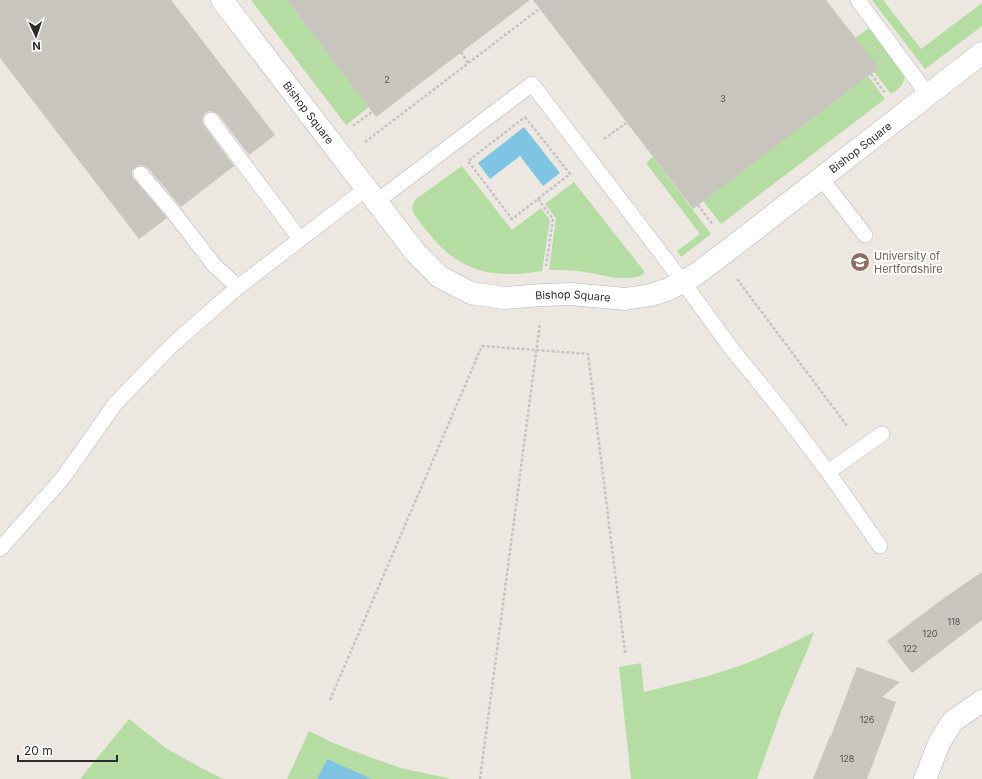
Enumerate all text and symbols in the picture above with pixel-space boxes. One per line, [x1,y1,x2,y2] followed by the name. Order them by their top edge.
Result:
[16,16,56,56] north arrow
[32,39,41,53] text: N
[384,74,390,85] house number: 2
[280,78,337,147] street label: Bishop Square
[720,93,726,104] house number: 3
[826,119,894,176] street label: Bishop Square
[874,249,943,276] place label: University of Hertfordshire
[849,251,871,273] school or university icon: University of Hertfordshire
[535,287,611,305] street label: Bishop Square
[948,616,961,627] house number: 118
[923,628,938,639] house number: 120
[903,643,917,654] house number: 122
[860,714,875,725] house number: 126
[18,737,117,763] scale bar
[24,743,53,758] text: 20 m
[840,753,855,764] house number: 128

